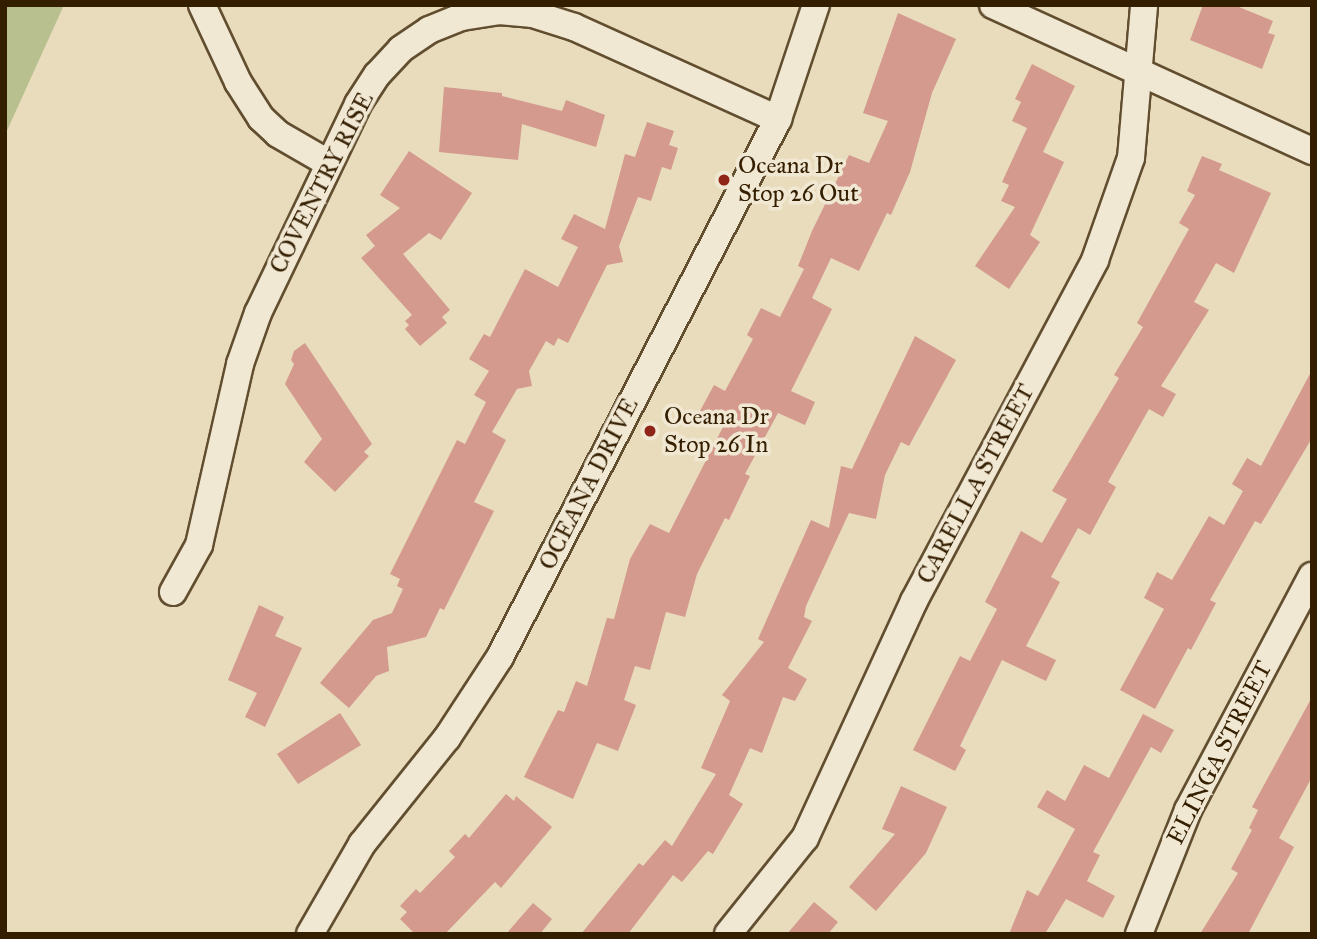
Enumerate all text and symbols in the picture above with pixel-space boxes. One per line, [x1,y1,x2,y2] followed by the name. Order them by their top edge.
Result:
[264,88,380,278] street label: COVENTRY RISE
[738,152,859,208] place label: Oceana Dr Stop 26 Out
[716,172,732,188] marker: Oceana Dr Stop 26 Out
[911,379,1041,589] street label: CARELLA STREET
[533,393,645,575] street label: OCEANA DRIVE
[664,403,769,459] place label: Oceana Dr Stop 26 In
[642,423,658,439] marker: Oceana Dr Stop 26 In
[1161,656,1279,850] street label: ELINGA STREET

